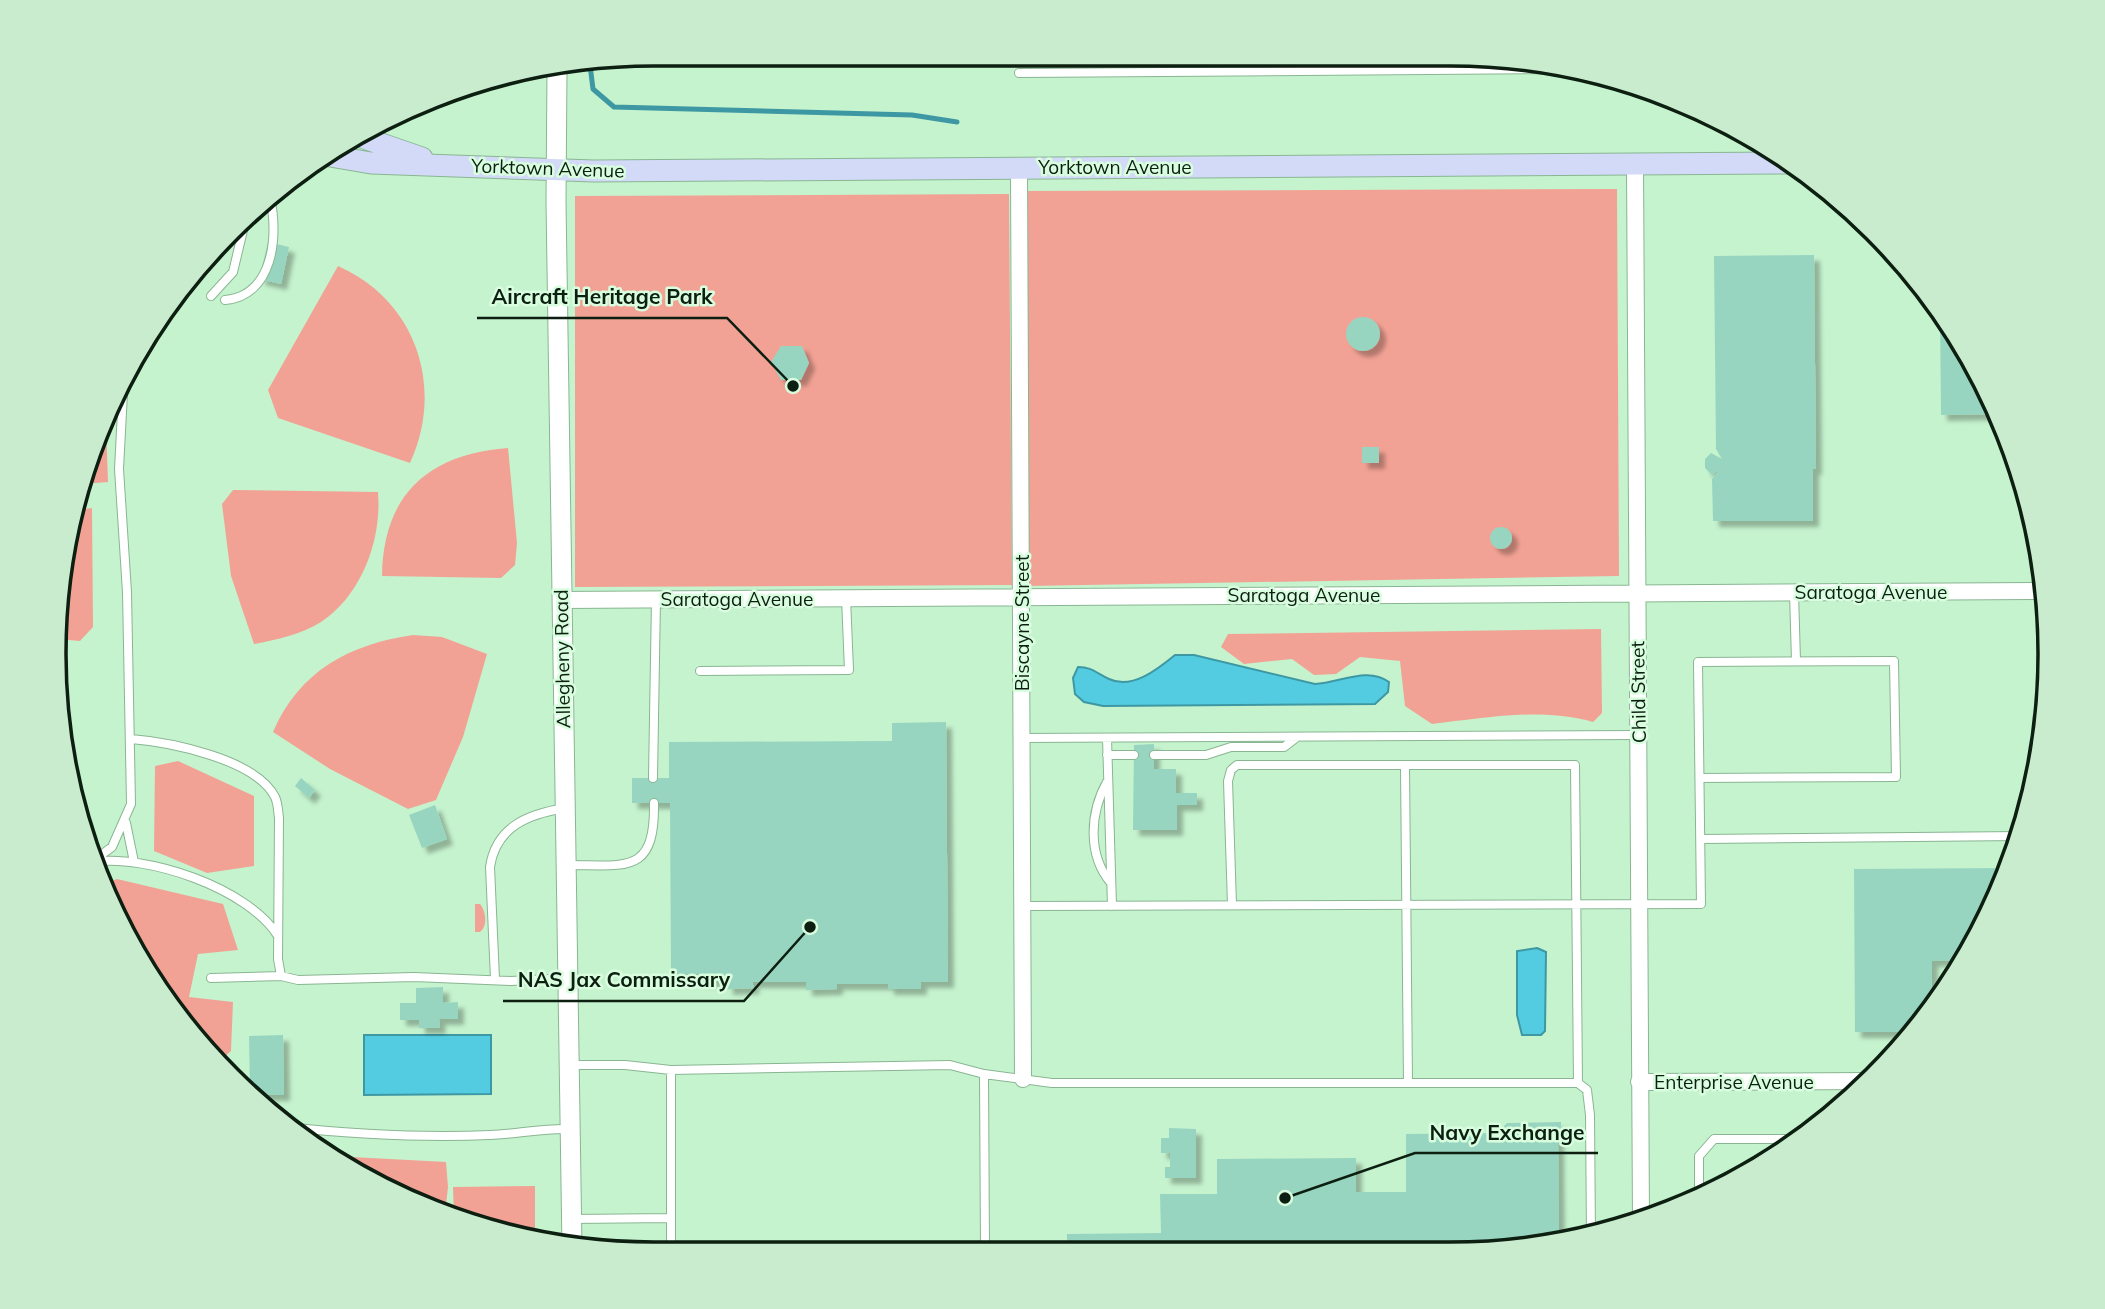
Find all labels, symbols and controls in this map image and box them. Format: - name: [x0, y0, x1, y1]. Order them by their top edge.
- street label: Yorktown Avenue: [470, 153, 625, 183]
- street label: Yorktown Avenue: [1037, 155, 1192, 179]
- callout: Aircraft Heritage Park: [477, 276, 727, 318]
- text: Aircraft Heritage Park: [491, 283, 713, 309]
- street label: Biscayne Street: [1010, 554, 1034, 691]
- street label: Saratoga Avenue: [1795, 580, 1947, 604]
- street label: Saratoga Avenue: [1228, 583, 1380, 607]
- street label: Saratoga Avenue: [661, 587, 813, 611]
- street label: Allegheny Road: [549, 589, 575, 729]
- street label: Child Street: [1625, 640, 1651, 743]
- callout: NAS Jax Commissary: [503, 959, 744, 1001]
- text: NAS Jax Commissary: [518, 966, 731, 992]
- street label: Enterprise Avenue: [1654, 1070, 1814, 1094]
- callout: Navy Exchange: [1415, 1111, 1598, 1153]
- text: Navy Exchange: [1429, 1119, 1585, 1145]

